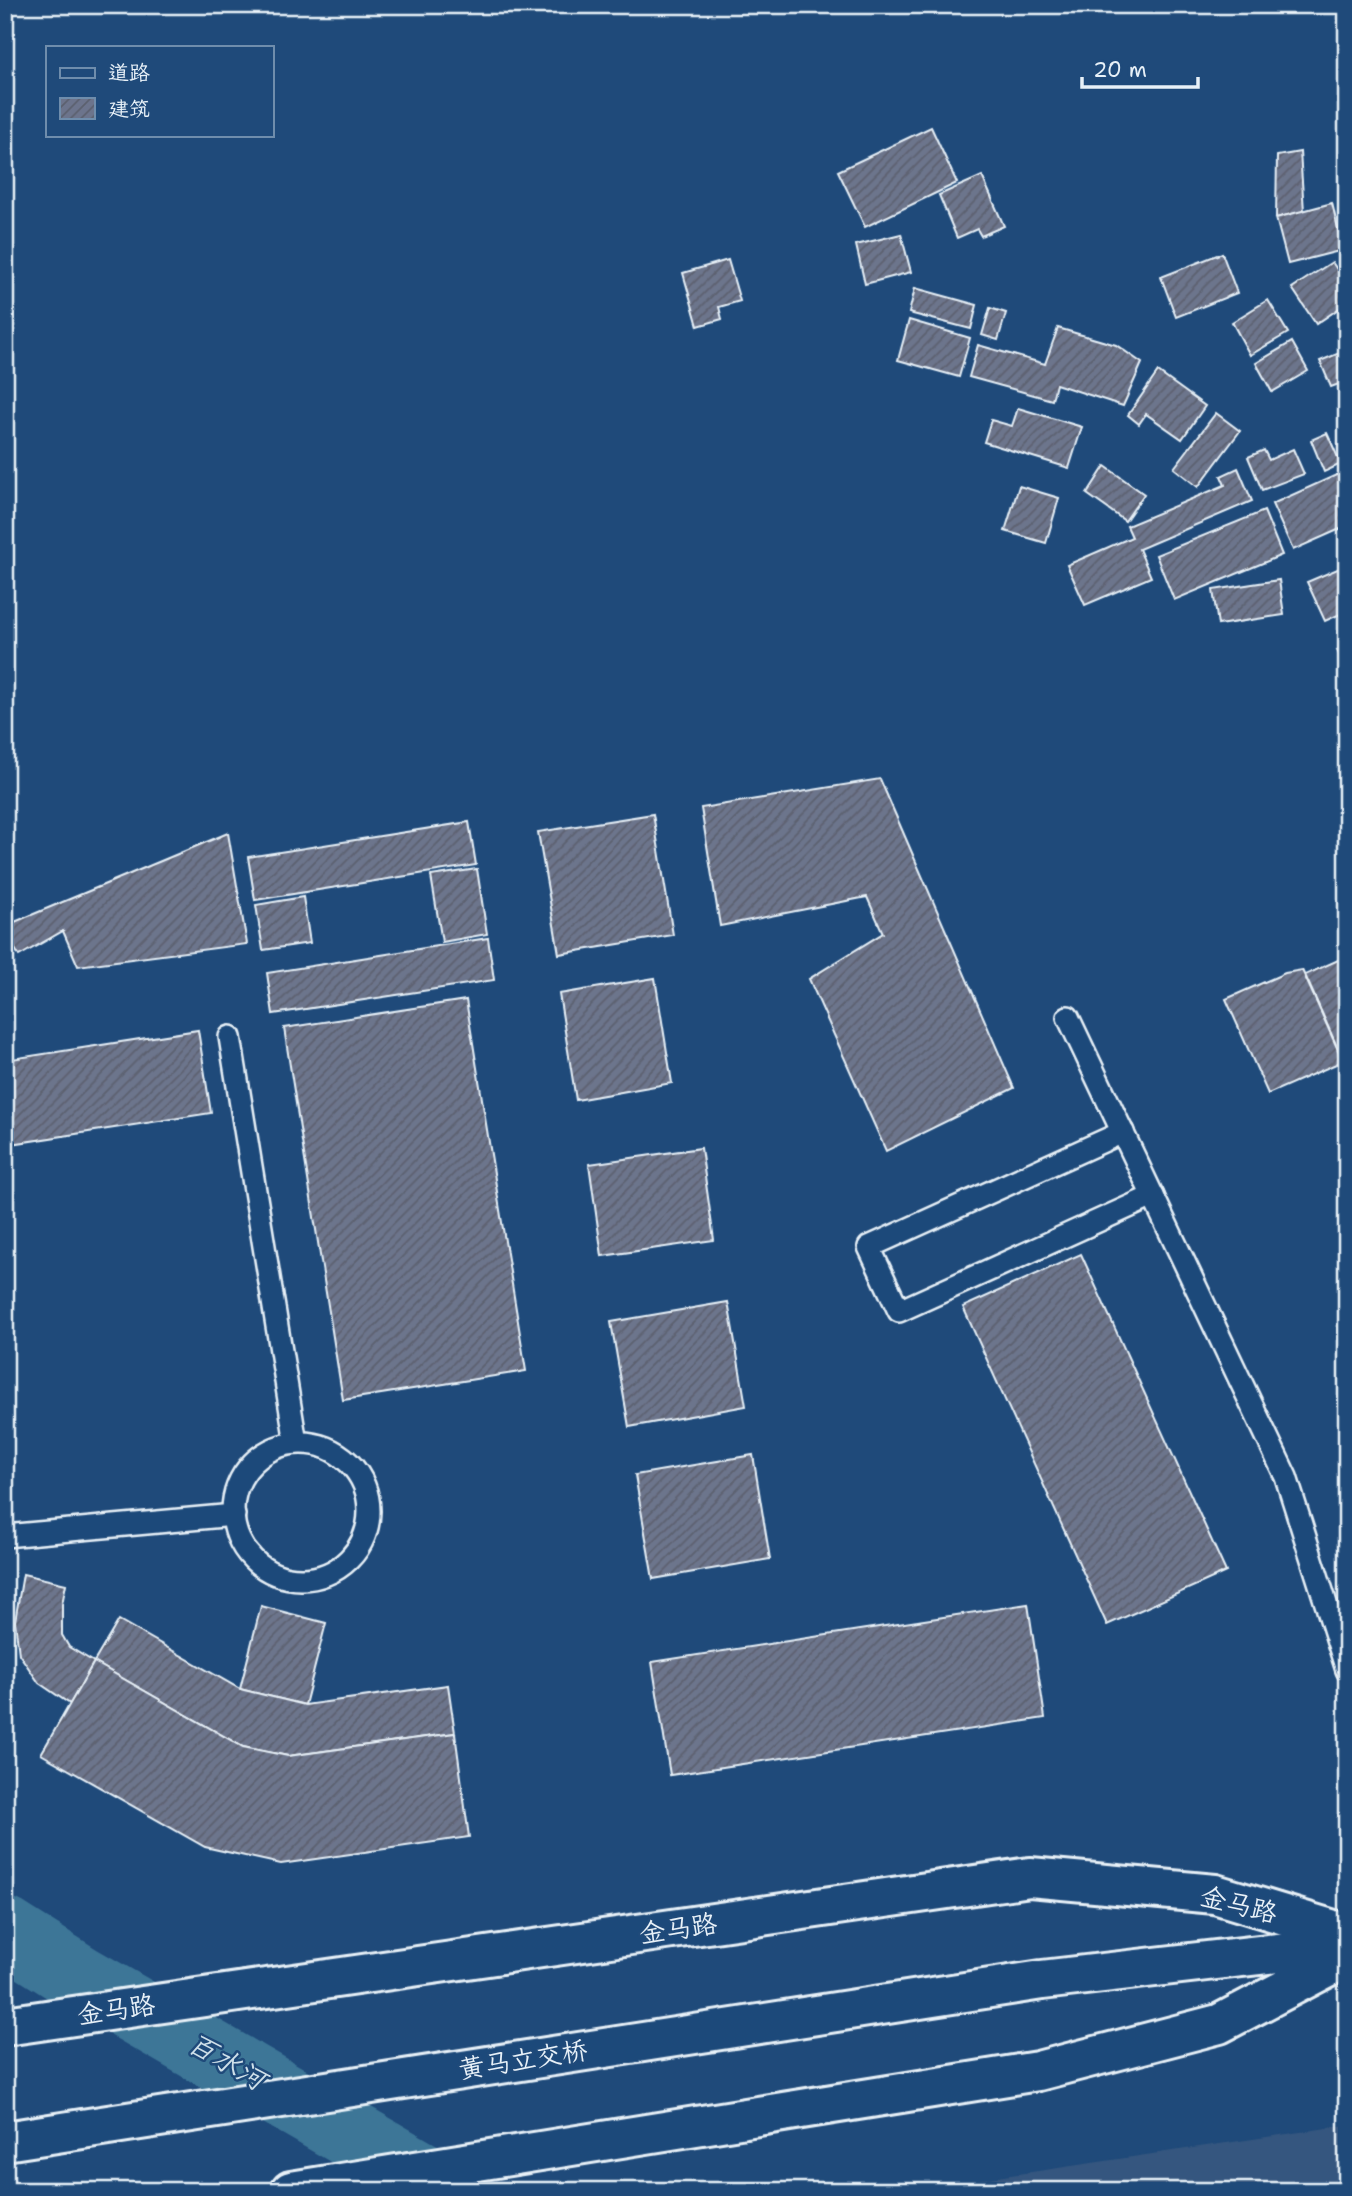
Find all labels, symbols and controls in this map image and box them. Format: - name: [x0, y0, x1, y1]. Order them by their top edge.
- legend: [46, 46, 273, 136]
- scale bar: [1082, 46, 1198, 90]
- text: 20 m: [1093, 56, 1147, 84]
- text: 道路: [108, 59, 150, 87]
- text: 建筑: [108, 95, 150, 123]
- street label: 金马路: [1197, 1878, 1281, 1930]
- street label: 金马路: [637, 1905, 719, 1951]
- street label: 金马路: [75, 1986, 157, 2032]
- water label: 百水河: [181, 2024, 276, 2100]
- street label: 黄马立交桥: [456, 2032, 590, 2086]

